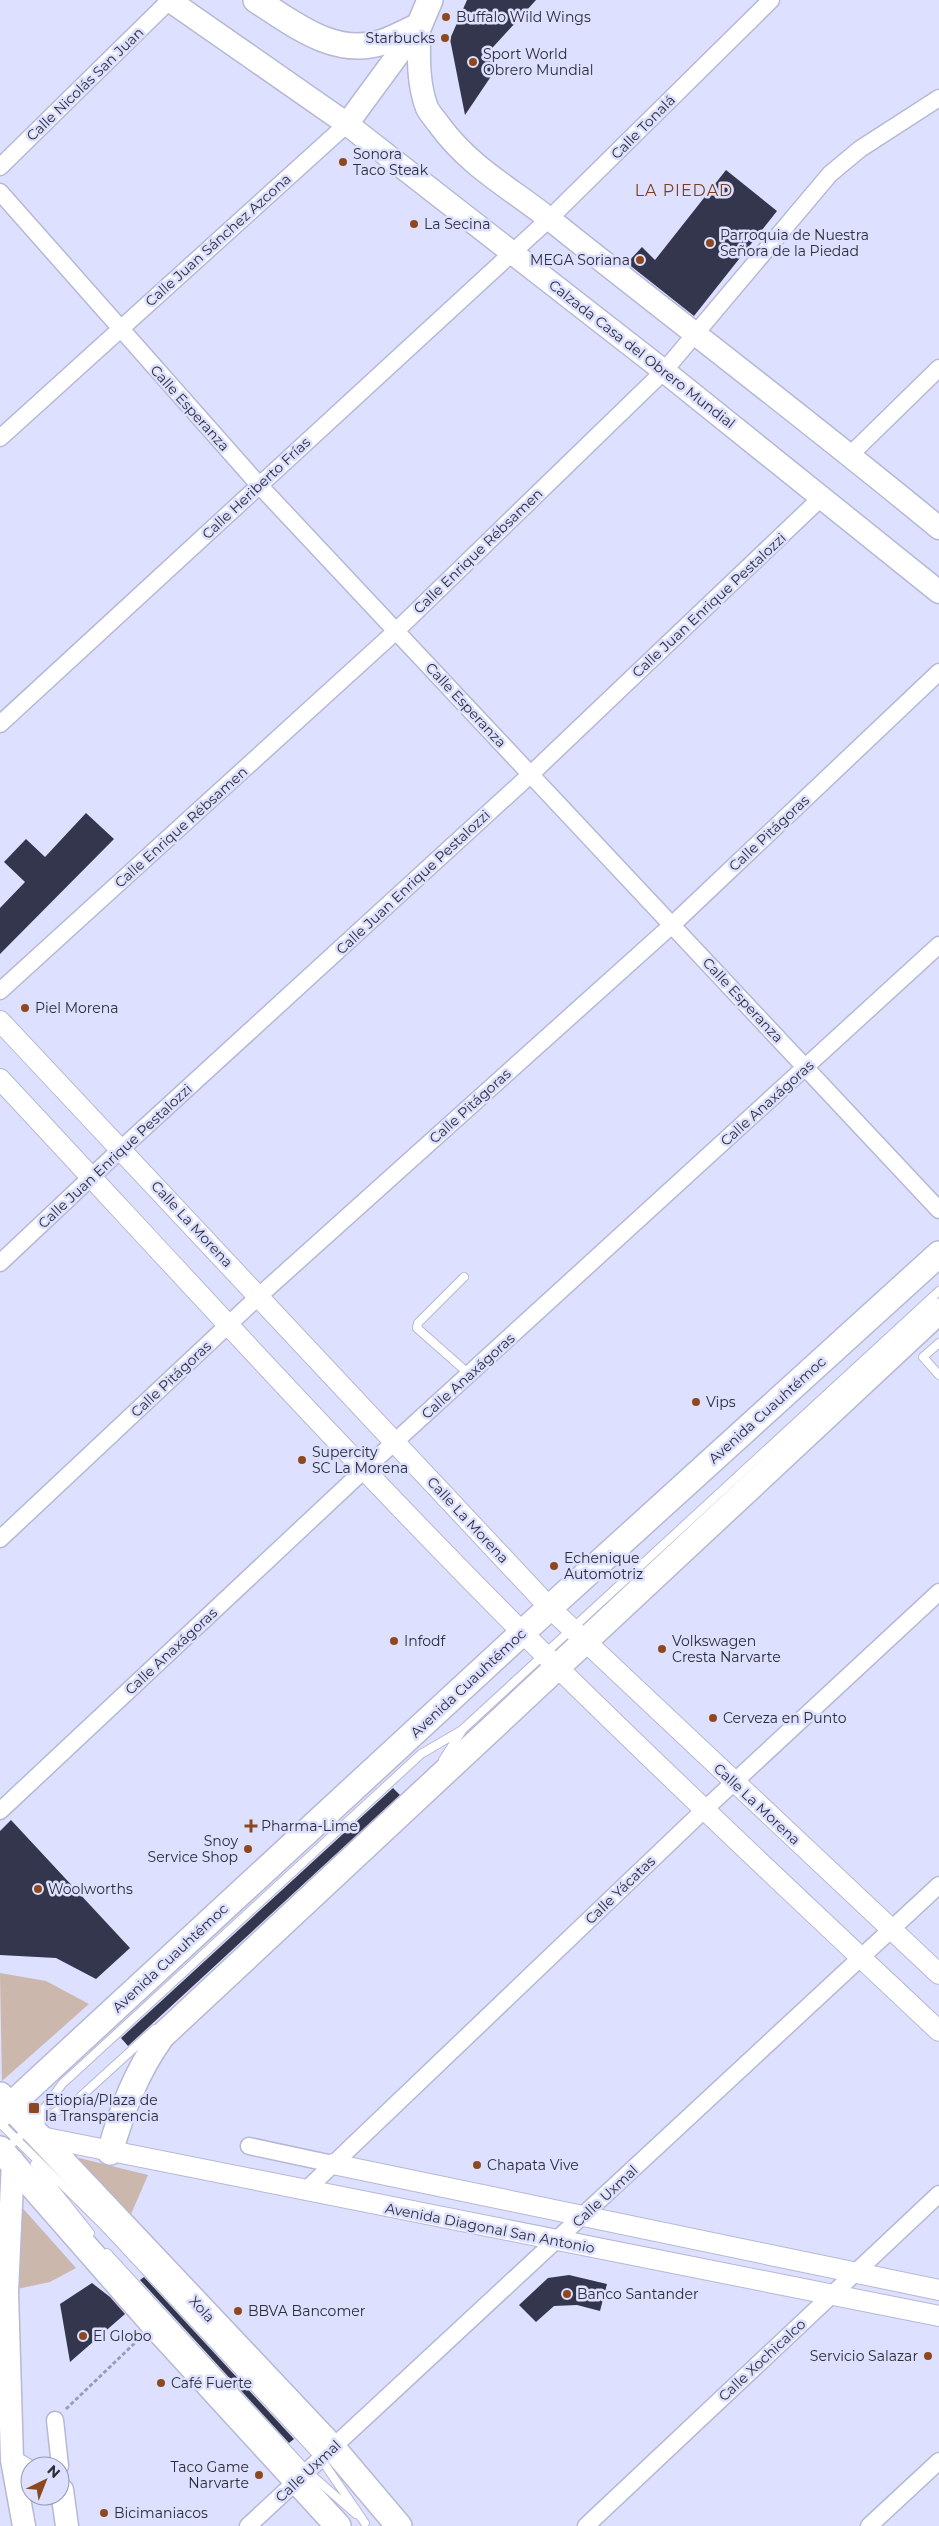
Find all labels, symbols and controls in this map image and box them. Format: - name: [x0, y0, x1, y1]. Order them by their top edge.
- place label: Buffalo Wild Wings: [456, 8, 591, 26]
- marker: Buffalo Wild Wings: [440, 11, 452, 23]
- street label: Calle Nicolás San Juan: [23, 23, 147, 145]
- place label: Starbucks: [366, 29, 435, 47]
- marker: Starbucks: [439, 32, 451, 44]
- place label: Sport World Obrero Mundial: [483, 45, 594, 79]
- marker: Sport World Obrero Mundial: [467, 56, 479, 68]
- street label: Calle Tonalá: [607, 91, 679, 163]
- place label: Sonora Taco Steak: [353, 145, 429, 179]
- marker: Sonora Taco Steak: [337, 156, 349, 168]
- street label: Calle Juan Sánchez Azcona: [142, 170, 294, 310]
- district label: LA PIEDAD: [635, 181, 733, 200]
- place label: La Secina: [424, 215, 491, 233]
- marker: La Secina: [408, 218, 420, 230]
- place label: Parroquia de Nuestra Señora de la Piedad: [720, 226, 869, 260]
- marker: Parroquia de Nuestra Señora de la Piedad: [704, 237, 716, 249]
- place label: MEGA Soriana: [530, 251, 630, 269]
- marker: MEGA Soriana: [634, 254, 646, 266]
- street label: Calzada Casa del Obrero Mundial: [545, 276, 739, 432]
- street label: Calle Esperanza: [147, 361, 233, 455]
- street label: Calle Heriberto Frías: [198, 433, 314, 543]
- street label: Calle Enrique Rébsamen: [410, 485, 546, 617]
- street label: Calle Juan Enrique Pestalozzi: [628, 529, 790, 681]
- street label: Calle Esperanza: [422, 659, 510, 751]
- street label: Calle Enrique Rébsamen: [111, 762, 251, 892]
- street label: Calle Pitágoras: [725, 791, 813, 875]
- street label: Calle Juan Enrique Pestalozzi: [332, 806, 494, 958]
- street label: Calle Esperanza: [699, 954, 787, 1046]
- place label: Piel Morena: [35, 999, 118, 1017]
- marker: Piel Morena: [19, 1002, 31, 1014]
- street label: Calle Anaxágoras: [717, 1056, 818, 1150]
- street label: Calle Pitágoras: [425, 1065, 515, 1147]
- street label: Calle Juan Enrique Pestalozzi: [34, 1080, 196, 1232]
- street label: Calle La Morena: [147, 1177, 237, 1271]
- street label: Calle Anaxágoras: [418, 1329, 519, 1423]
- street label: Calle Pitágoras: [127, 1337, 215, 1421]
- street label: Avenida Cuauhtémoc: [705, 1352, 829, 1467]
- place label: Vips: [706, 1393, 736, 1411]
- marker: Vips: [690, 1396, 702, 1408]
- place label: Supercity SC La Morena: [312, 1443, 408, 1477]
- marker: Supercity SC La Morena: [296, 1454, 308, 1466]
- street label: Calle La Morena: [423, 1473, 513, 1567]
- place label: Echenique Automotriz: [564, 1549, 643, 1583]
- marker: Echenique Automotriz: [548, 1560, 560, 1572]
- street label: Calle Anaxágoras: [121, 1604, 221, 1698]
- street label: Avenida Cuauhtémoc: [406, 1625, 530, 1741]
- place label: Infodf: [404, 1632, 447, 1650]
- place label: Volkswagen Cresta Narvarte: [672, 1632, 781, 1666]
- marker: Infodf: [388, 1635, 400, 1647]
- marker: Volkswagen Cresta Narvarte: [656, 1643, 668, 1655]
- place label: Cerveza en Punto: [723, 1709, 847, 1727]
- marker: Cerveza en Punto: [707, 1712, 719, 1724]
- street label: Calle La Morena: [710, 1759, 804, 1849]
- place label: Pharma-Lime: [261, 1817, 358, 1835]
- marker: Pharma-Lime: [245, 1820, 257, 1832]
- place label: Snoy Service Shop: [148, 1832, 238, 1866]
- marker: Snoy Service Shop: [242, 1843, 254, 1855]
- street label: Calle Yácatas: [581, 1852, 659, 1928]
- place label: Woolworths: [48, 1880, 133, 1898]
- marker: Woolworths: [32, 1883, 44, 1895]
- street label: Avenida Cuauhtémoc: [108, 1900, 232, 2016]
- place label: Etiopía/Plaza de la Transparencia: [45, 2091, 159, 2125]
- marker: Etiopía/Plaza de la Transparencia: [27, 2101, 41, 2115]
- place label: Chapata Vive: [487, 2156, 579, 2174]
- marker: Chapata Vive: [471, 2159, 483, 2171]
- street label: Calle Uxmal: [568, 2161, 642, 2231]
- street label: Avenida Diagonal San Antonio: [384, 2199, 596, 2257]
- place label: Banco Santander: [577, 2285, 699, 2303]
- marker: Banco Santander: [561, 2288, 573, 2300]
- street label: Xola: [185, 2292, 219, 2326]
- place label: BBVA Bancomer: [248, 2302, 366, 2320]
- marker: BBVA Bancomer: [232, 2305, 244, 2317]
- street label: Calle Xochicalco: [715, 2315, 810, 2405]
- place label: El Globo: [93, 2327, 152, 2345]
- marker: El Globo: [77, 2330, 89, 2342]
- place label: Servicio Salazar: [810, 2347, 918, 2365]
- marker: Servicio Salazar: [922, 2350, 934, 2362]
- place label: Café Fuerte: [171, 2374, 252, 2392]
- marker: Café Fuerte: [155, 2377, 167, 2389]
- street label: Calle Uxmal: [271, 2436, 345, 2506]
- north arrow: [20, 2456, 70, 2506]
- place label: Taco Game Narvarte: [171, 2458, 249, 2492]
- text: N: [44, 2461, 64, 2482]
- marker: Taco Game Narvarte: [253, 2469, 265, 2481]
- place label: Bicimaniacos: [114, 2504, 208, 2522]
- marker: Bicimaniacos: [98, 2507, 110, 2519]

